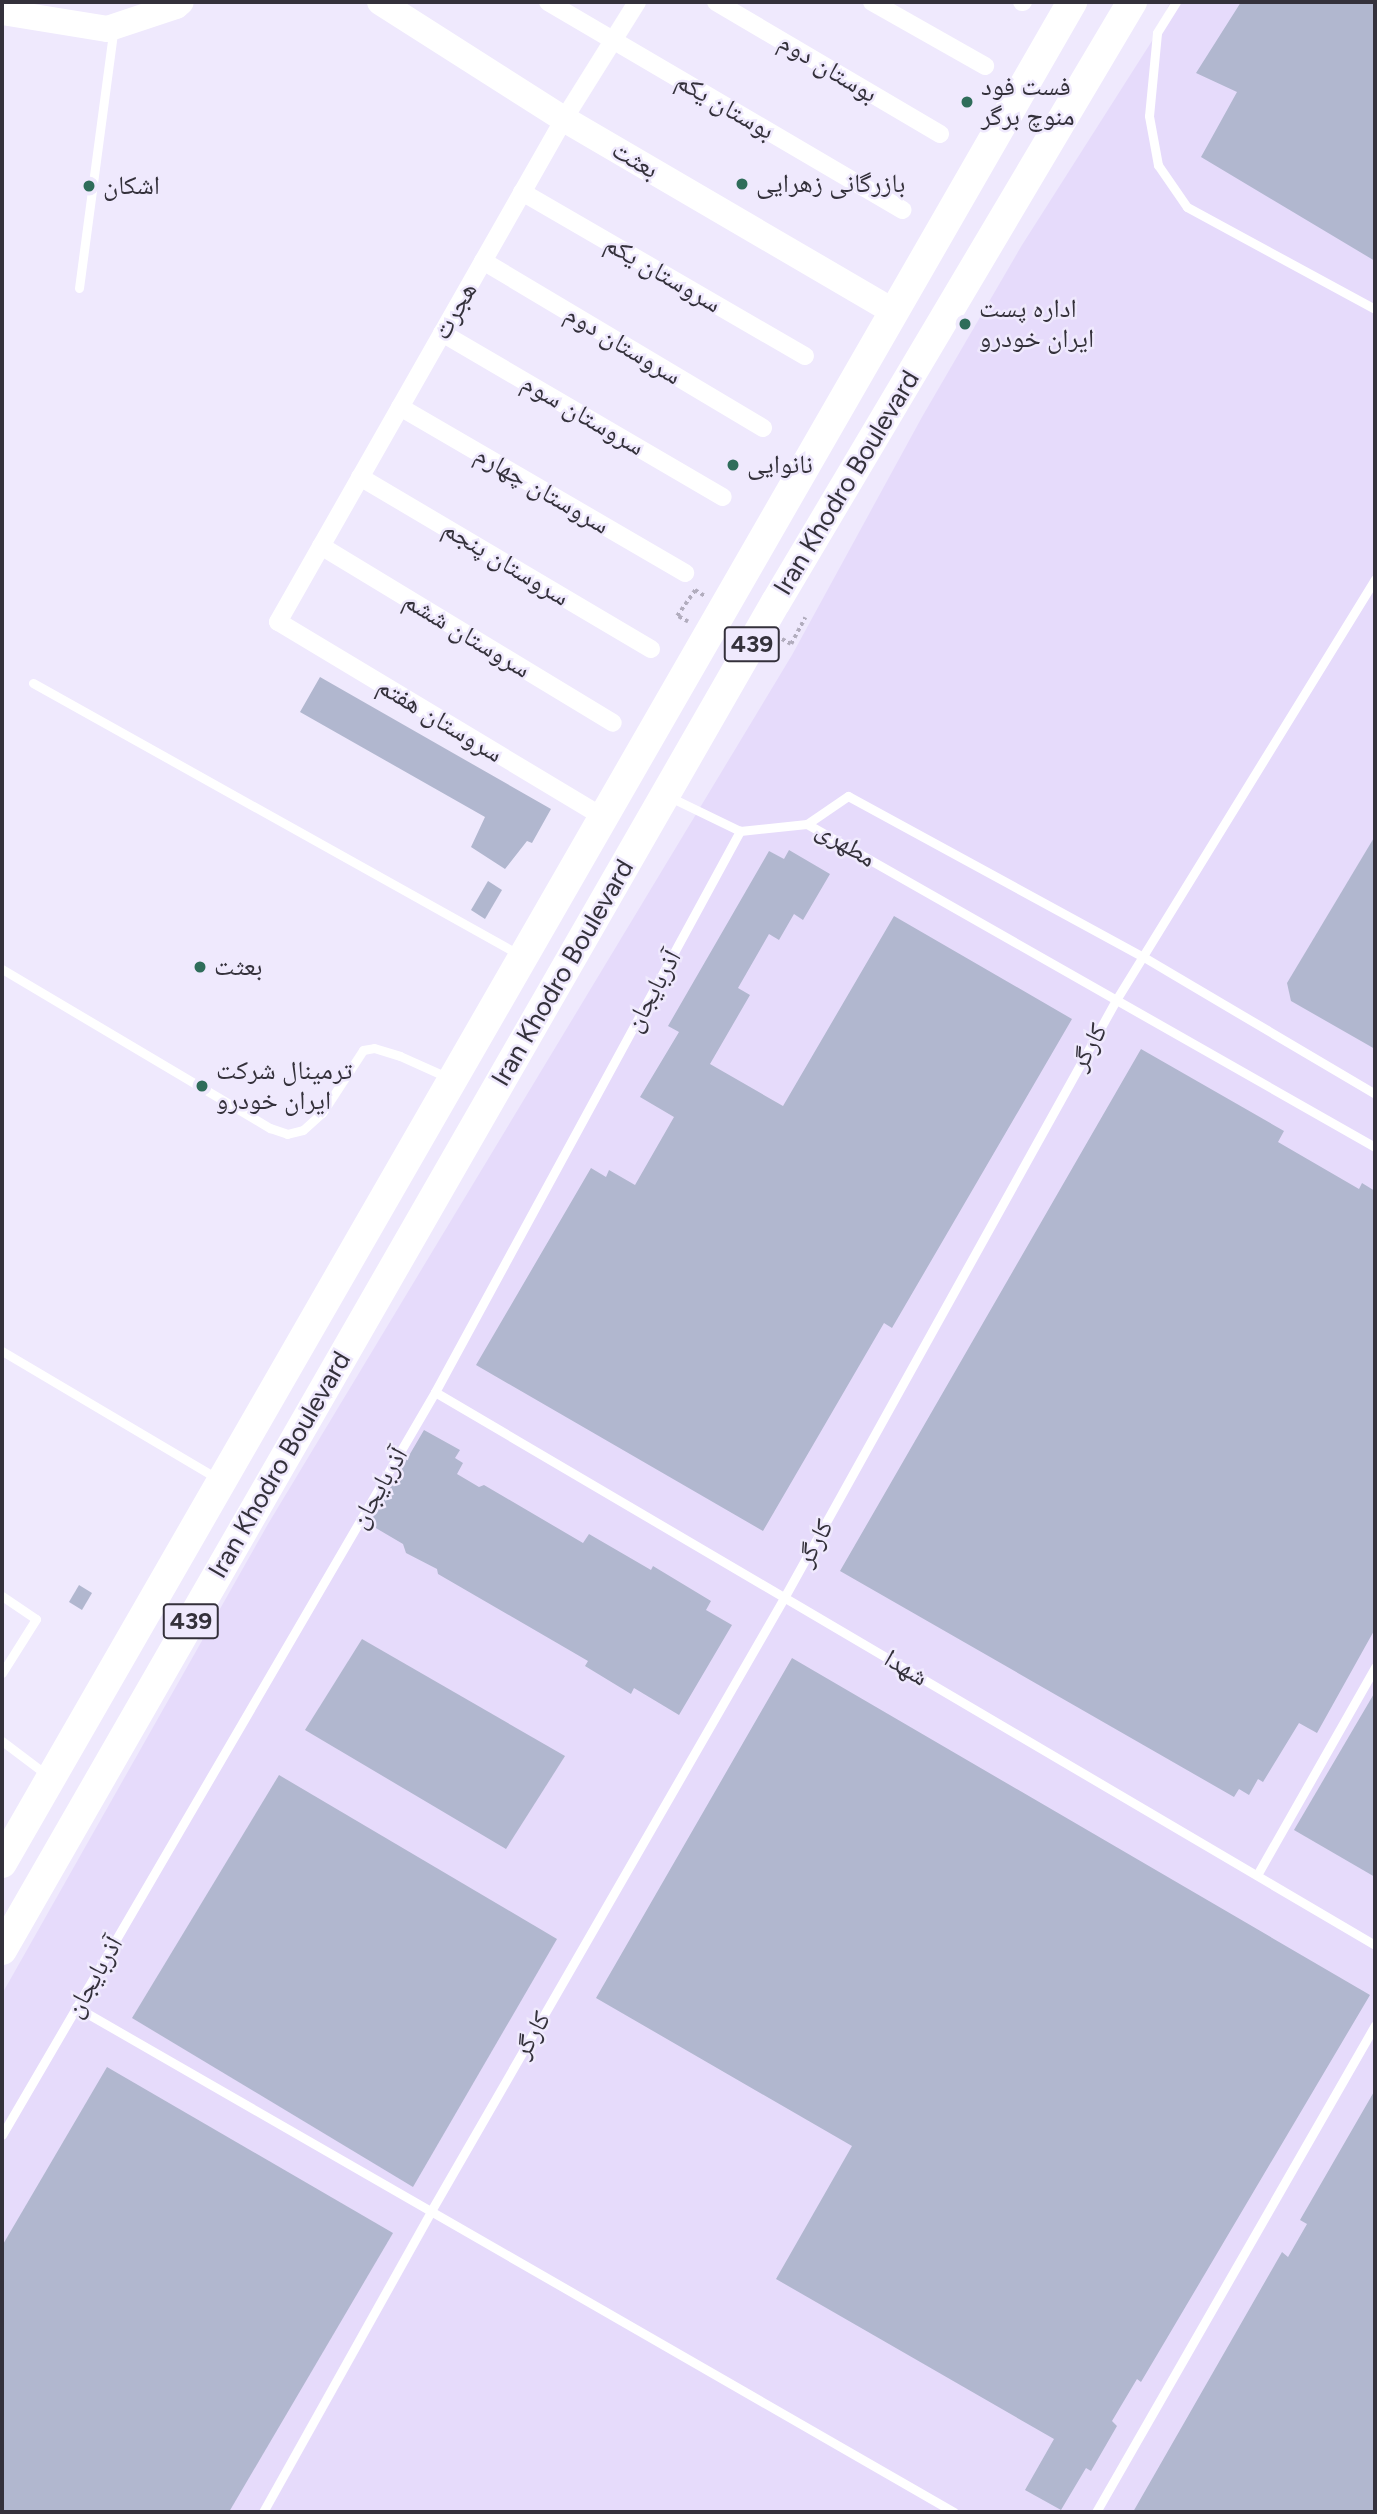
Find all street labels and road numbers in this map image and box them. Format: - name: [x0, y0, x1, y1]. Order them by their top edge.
- street label: بوستان دوم: [773, 26, 883, 110]
- street label: بوستان یکم: [670, 65, 780, 147]
- street label: بعثت: [606, 134, 664, 186]
- street label: سروستان یکم: [599, 228, 727, 320]
- street label: هجرت: [426, 277, 484, 345]
- street label: سروستان دوم: [559, 298, 687, 392]
- street label: Iran Khodro Boulevard: [768, 365, 926, 601]
- street label: سروستان سوم: [516, 367, 650, 463]
- street label: سروستان چهارم: [469, 439, 615, 541]
- street label: سروستان پنجم: [437, 513, 575, 613]
- street label: سروستان ششم: [398, 585, 536, 685]
- road number: 439: [722, 624, 782, 664]
- street label: سروستان هفتم: [372, 670, 508, 770]
- street label: مطهری: [810, 814, 882, 874]
- street label: Iran Khodro Boulevard: [485, 854, 641, 1092]
- street label: آذربایجان: [618, 945, 688, 1037]
- street label: کارگر: [1064, 1018, 1114, 1076]
- street label: Iran Khodro Boulevard: [202, 1346, 358, 1584]
- street label: آذربایجان: [343, 1442, 415, 1534]
- street label: کارگر: [790, 1514, 840, 1572]
- road number: 439: [161, 1601, 221, 1642]
- street label: شهدا: [878, 1643, 934, 1693]
- street label: آذربایجان: [58, 1931, 130, 2023]
- street label: کارگر: [506, 2006, 558, 2064]

